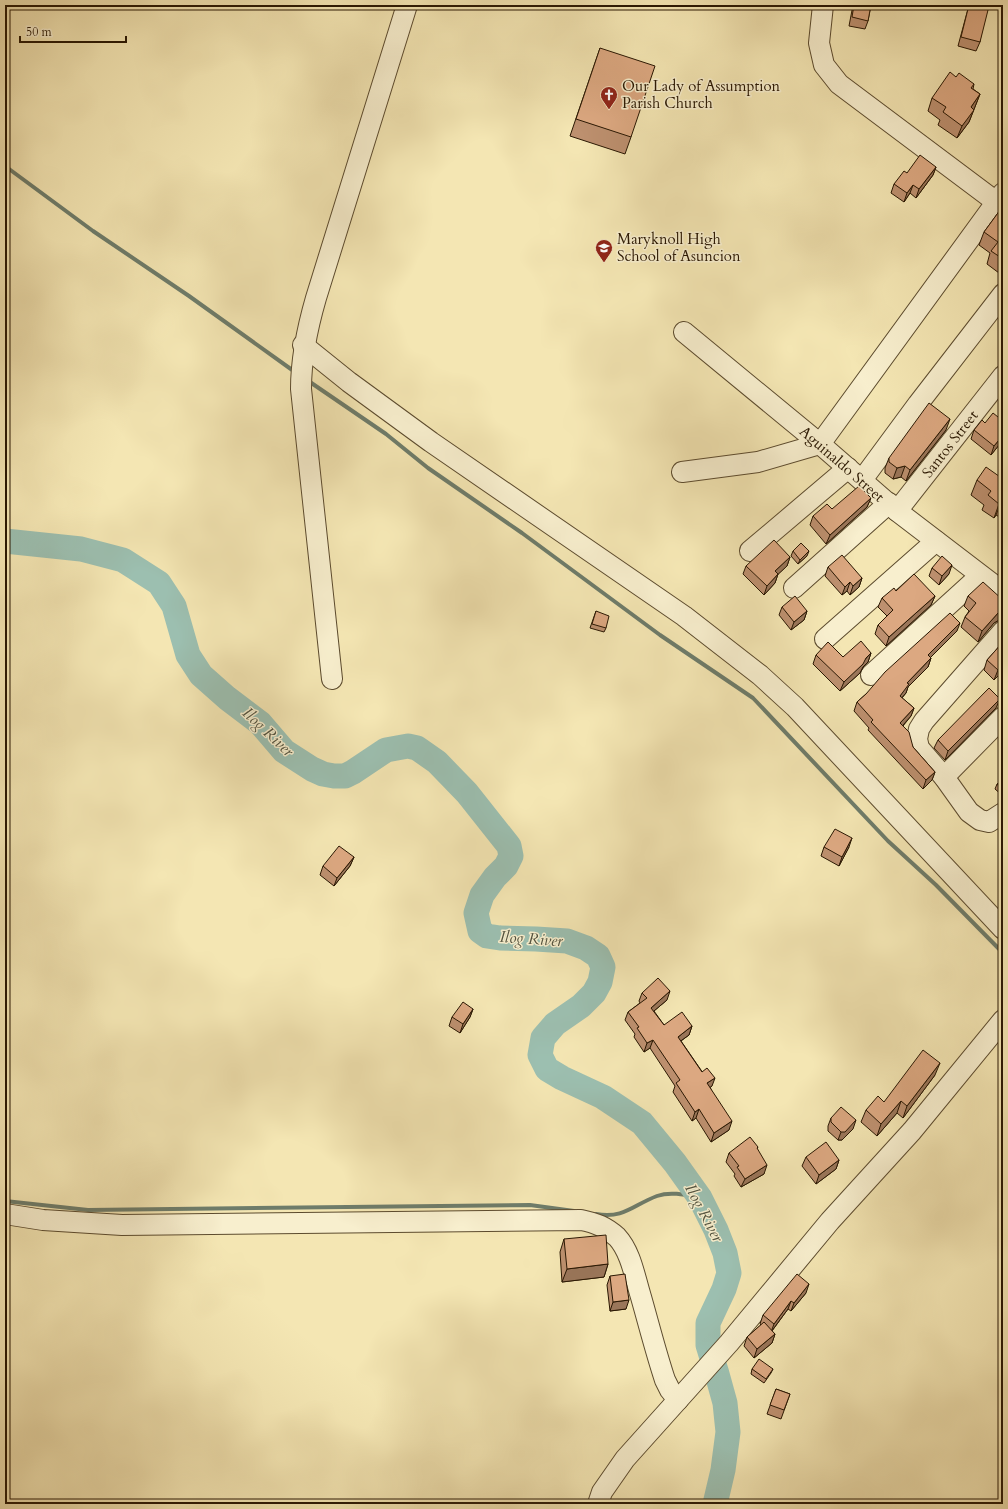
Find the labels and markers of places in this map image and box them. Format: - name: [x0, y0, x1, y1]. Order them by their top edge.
- place label: Our Lady of Assumption Parish Church: [622, 76, 781, 113]
- church icon: Our Lady of Assumption Parish Church: [599, 85, 619, 110]
- place label: Maryknoll High School of Asuncion: [617, 229, 741, 266]
- school or university icon: Maryknoll High School of Asuncion: [594, 238, 614, 263]

